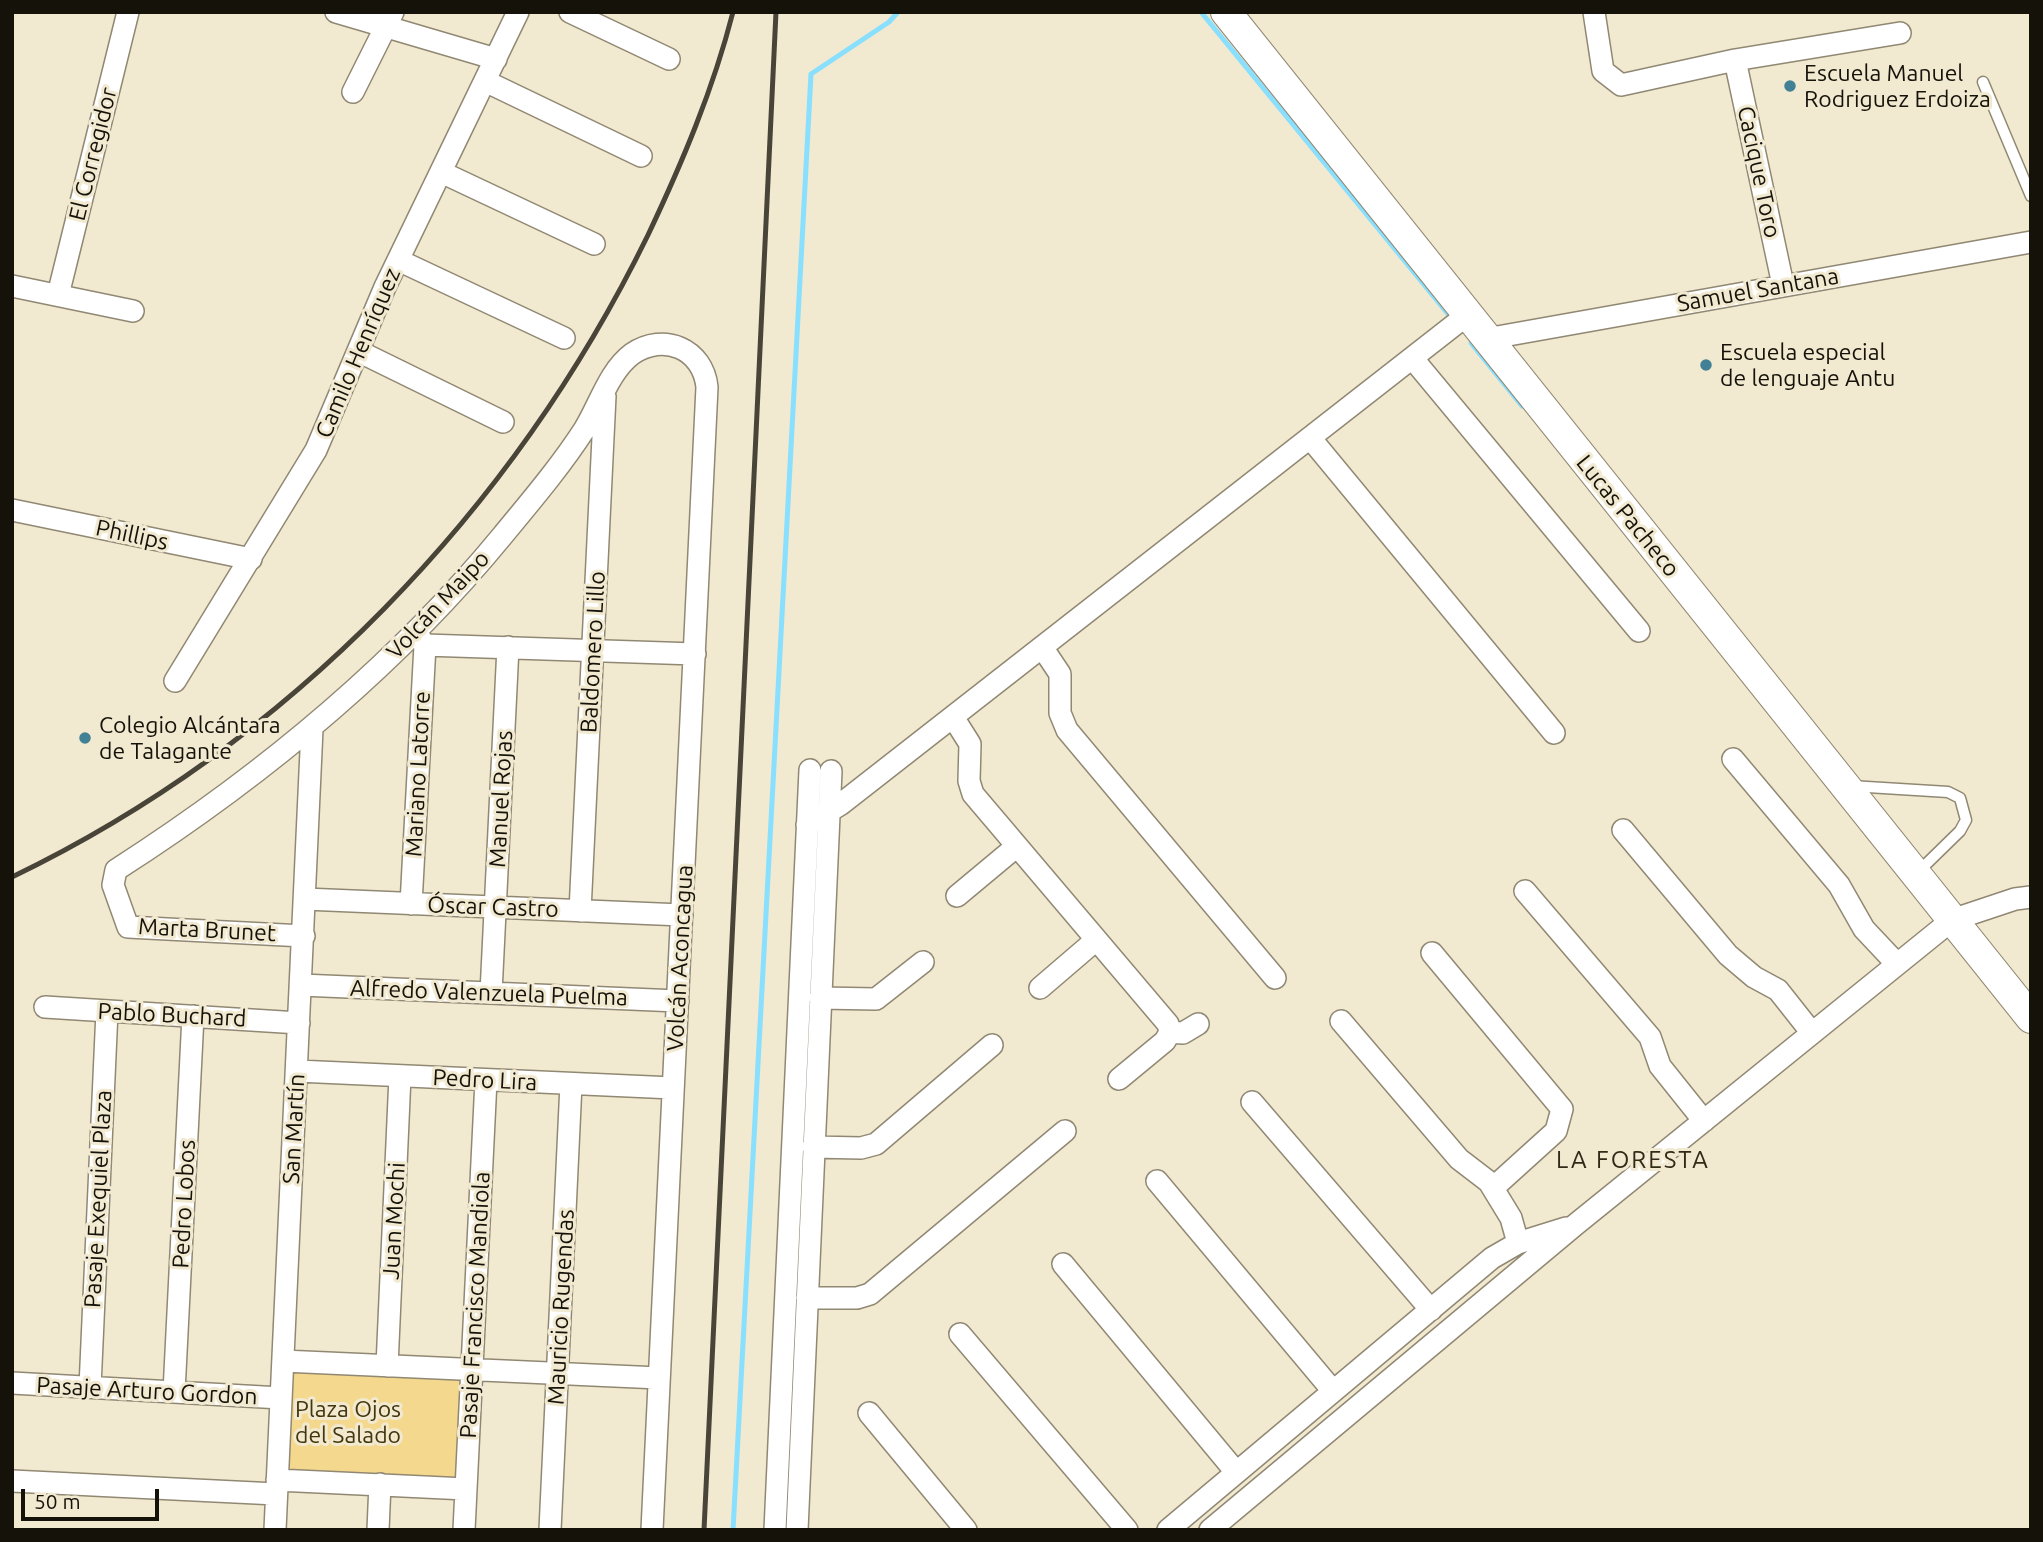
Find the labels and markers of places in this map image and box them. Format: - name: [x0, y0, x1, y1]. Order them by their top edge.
- place label: Escuela Manuel Rodriguez Erdoiza: [1804, 59, 1991, 113]
- marker: Escuela Manuel Rodriguez Erdoiza: [1782, 78, 1798, 94]
- place label: Escuela especial de lenguaje Antu: [1720, 338, 1895, 392]
- marker: Escuela especial de lenguaje Antu: [1698, 357, 1714, 373]
- place label: Colegio Alcántara de Talagante: [99, 711, 281, 765]
- marker: Colegio Alcántara de Talagante: [77, 730, 93, 746]

